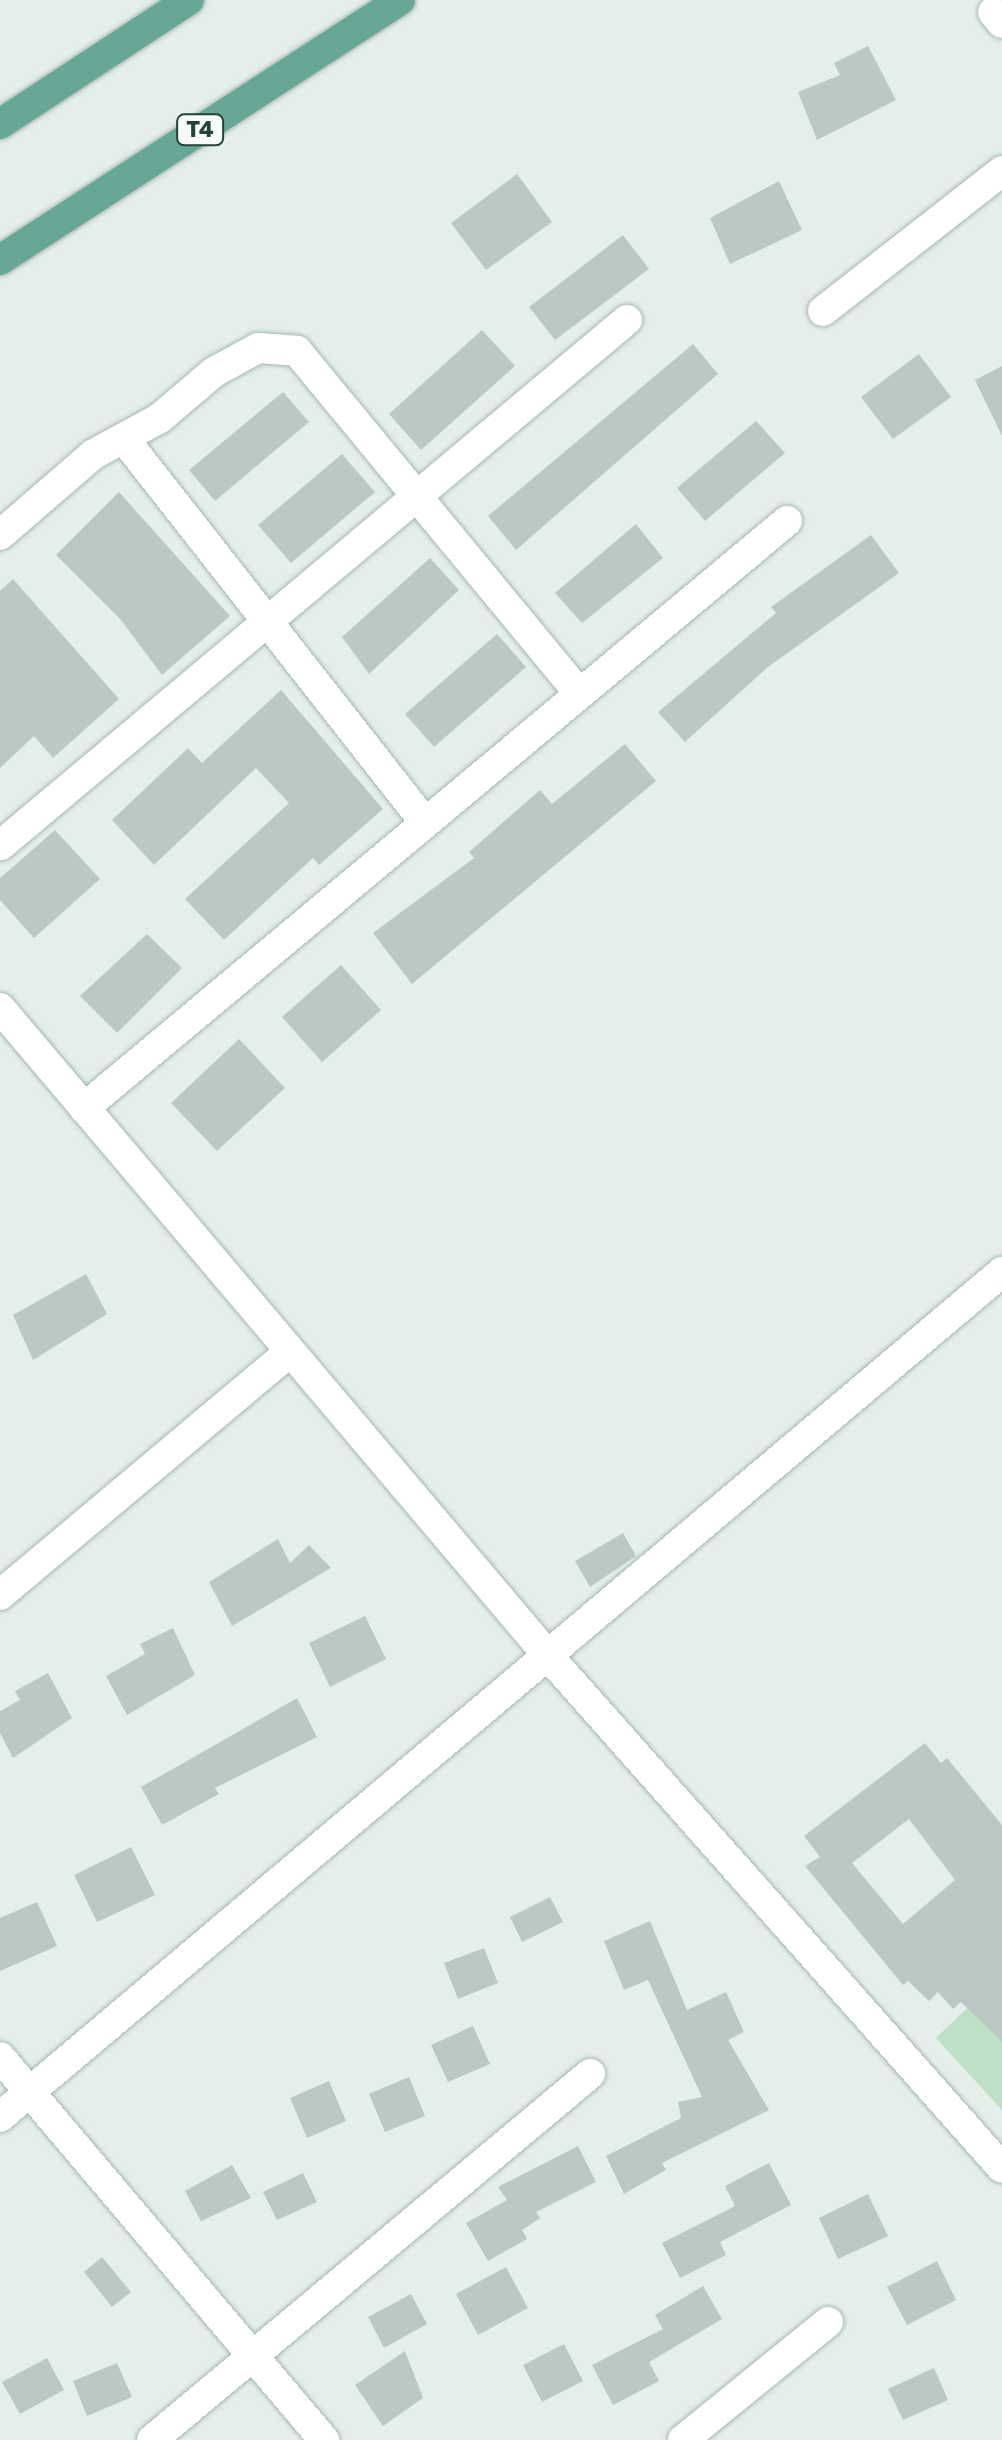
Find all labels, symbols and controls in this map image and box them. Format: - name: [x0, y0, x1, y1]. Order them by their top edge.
- road number: T4: [175, 113, 225, 147]

